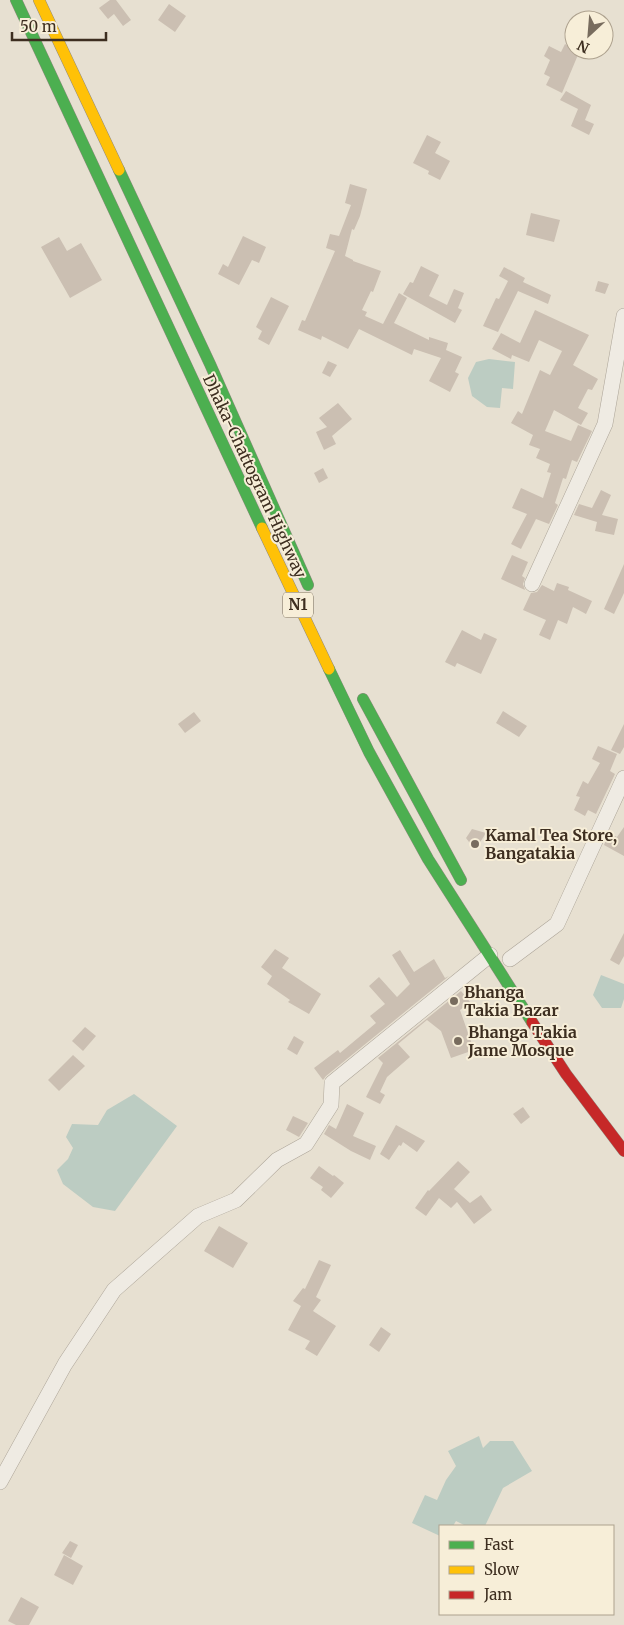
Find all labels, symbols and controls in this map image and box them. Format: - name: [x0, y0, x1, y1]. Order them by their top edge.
- scale bar: [12, 10, 106, 42]
- north arrow: [564, 10, 614, 60]
- text: 50 m: [20, 17, 57, 36]
- text: N: [574, 36, 592, 57]
- street label: Dhaka-Chattogram Highway: [199, 371, 311, 582]
- road number: N1: [283, 592, 313, 618]
- place label: Kamal Tea Store, Bangatakia: [485, 825, 617, 863]
- marker: Kamal Tea Store, Bangatakia: [469, 838, 481, 850]
- place label: Bhanga Takia Bazar: [464, 982, 559, 1020]
- marker: Bhanga Takia Bazar: [448, 995, 460, 1007]
- place label: Bhanga Takia Jame Mosque: [467, 1022, 577, 1060]
- marker: Bhanga Takia Jame Mosque: [452, 1035, 464, 1047]
- legend: [439, 1525, 614, 1615]
- text: Fast: [484, 1535, 514, 1554]
- text: Slow: [484, 1560, 519, 1579]
- text: Jam: [483, 1585, 512, 1604]

